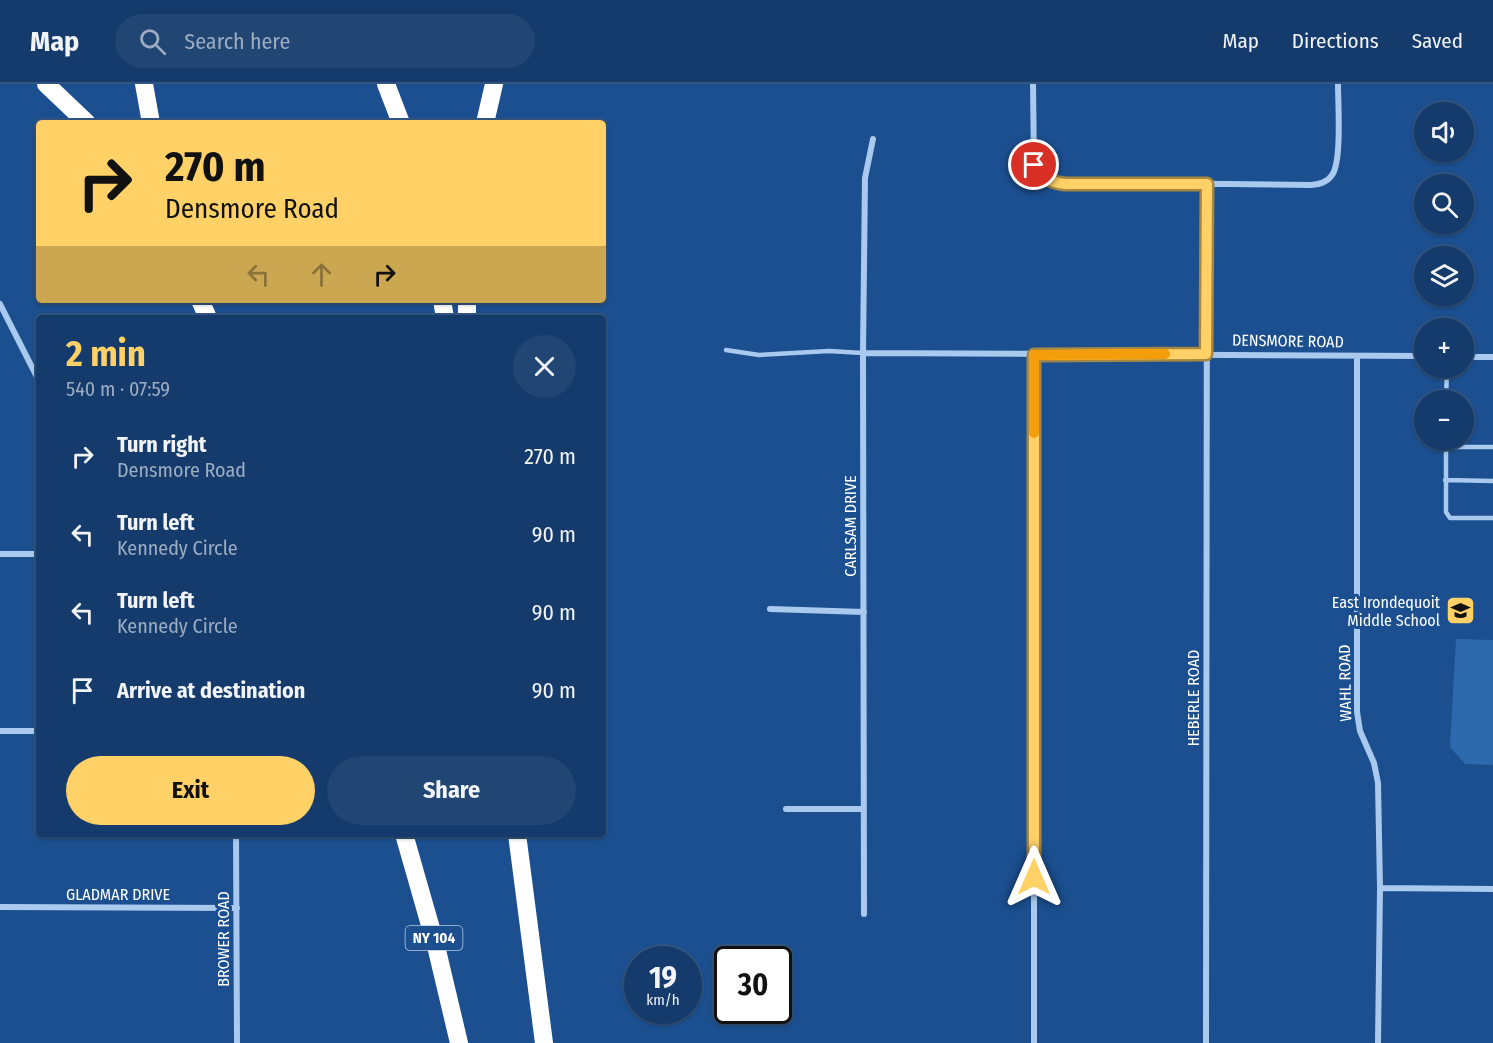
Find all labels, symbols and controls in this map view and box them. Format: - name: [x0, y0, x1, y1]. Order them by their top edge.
- search box: [115, 14, 535, 68]
- text: Map: [30, 25, 79, 58]
- icon: search: [136, 25, 169, 58]
- text: Search here: [184, 28, 290, 55]
- text: Map: [1222, 28, 1259, 54]
- text: Directions: [1292, 28, 1379, 54]
- text: Saved: [1412, 28, 1463, 54]
- map controls: [1414, 102, 1474, 450]
- button: sound: [1414, 102, 1474, 162]
- pin: [1008, 139, 1059, 190]
- text: 270 m: [165, 142, 265, 192]
- icon: right: [66, 144, 144, 222]
- icon: arrive: [1017, 148, 1050, 181]
- button: search: [1414, 174, 1474, 234]
- text: Densmore Road: [165, 193, 339, 225]
- button: layers: [1414, 246, 1474, 306]
- icon: left: [242, 258, 275, 291]
- icon: ahead: [305, 258, 338, 291]
- icon: right: [368, 258, 401, 291]
- button: +: [1414, 318, 1474, 378]
- street label: DENSMORE ROAD: [1232, 331, 1344, 351]
- text: 2 min: [66, 332, 146, 376]
- button: close: [513, 335, 576, 398]
- text: 540 m · 07:59: [66, 377, 170, 401]
- button: −: [1414, 390, 1474, 450]
- text: Turn right: [117, 431, 206, 458]
- icon: right: [66, 440, 99, 473]
- text: 270 m: [524, 443, 576, 470]
- text: Densmore Road: [117, 458, 246, 482]
- street label: CARLSAM DRIVE: [841, 475, 860, 577]
- text: Turn left: [117, 509, 195, 536]
- icon: left: [66, 518, 99, 551]
- text: 90 m: [532, 521, 576, 548]
- text: Kennedy Circle: [117, 536, 238, 560]
- text: Turn left: [117, 587, 195, 614]
- place label: East Irondequoit Middle School: [1332, 593, 1441, 630]
- school or university icon: East Irondequoit Middle School: [1445, 595, 1477, 627]
- icon: left: [66, 596, 99, 629]
- text: 90 m: [532, 599, 576, 626]
- text: Kennedy Circle: [117, 614, 238, 638]
- street label: WAHL ROAD: [1335, 644, 1355, 722]
- street label: HEBERLE ROAD: [1184, 650, 1203, 746]
- icon: arrive: [66, 674, 99, 707]
- text: Arrive at destination: [117, 677, 305, 704]
- text: 90 m: [532, 677, 576, 704]
- button: Exit: [66, 756, 315, 825]
- button: Share: [327, 756, 576, 825]
- position arrow: [1002, 845, 1066, 909]
- street label: GLADMAR DRIVE: [66, 885, 170, 904]
- street label: BROWER ROAD: [214, 891, 233, 987]
- road number: NY 104: [406, 926, 462, 950]
- speed limit sign: 30: [714, 946, 792, 1024]
- text: 19: [649, 960, 677, 996]
- text: km/h: [646, 991, 680, 1009]

